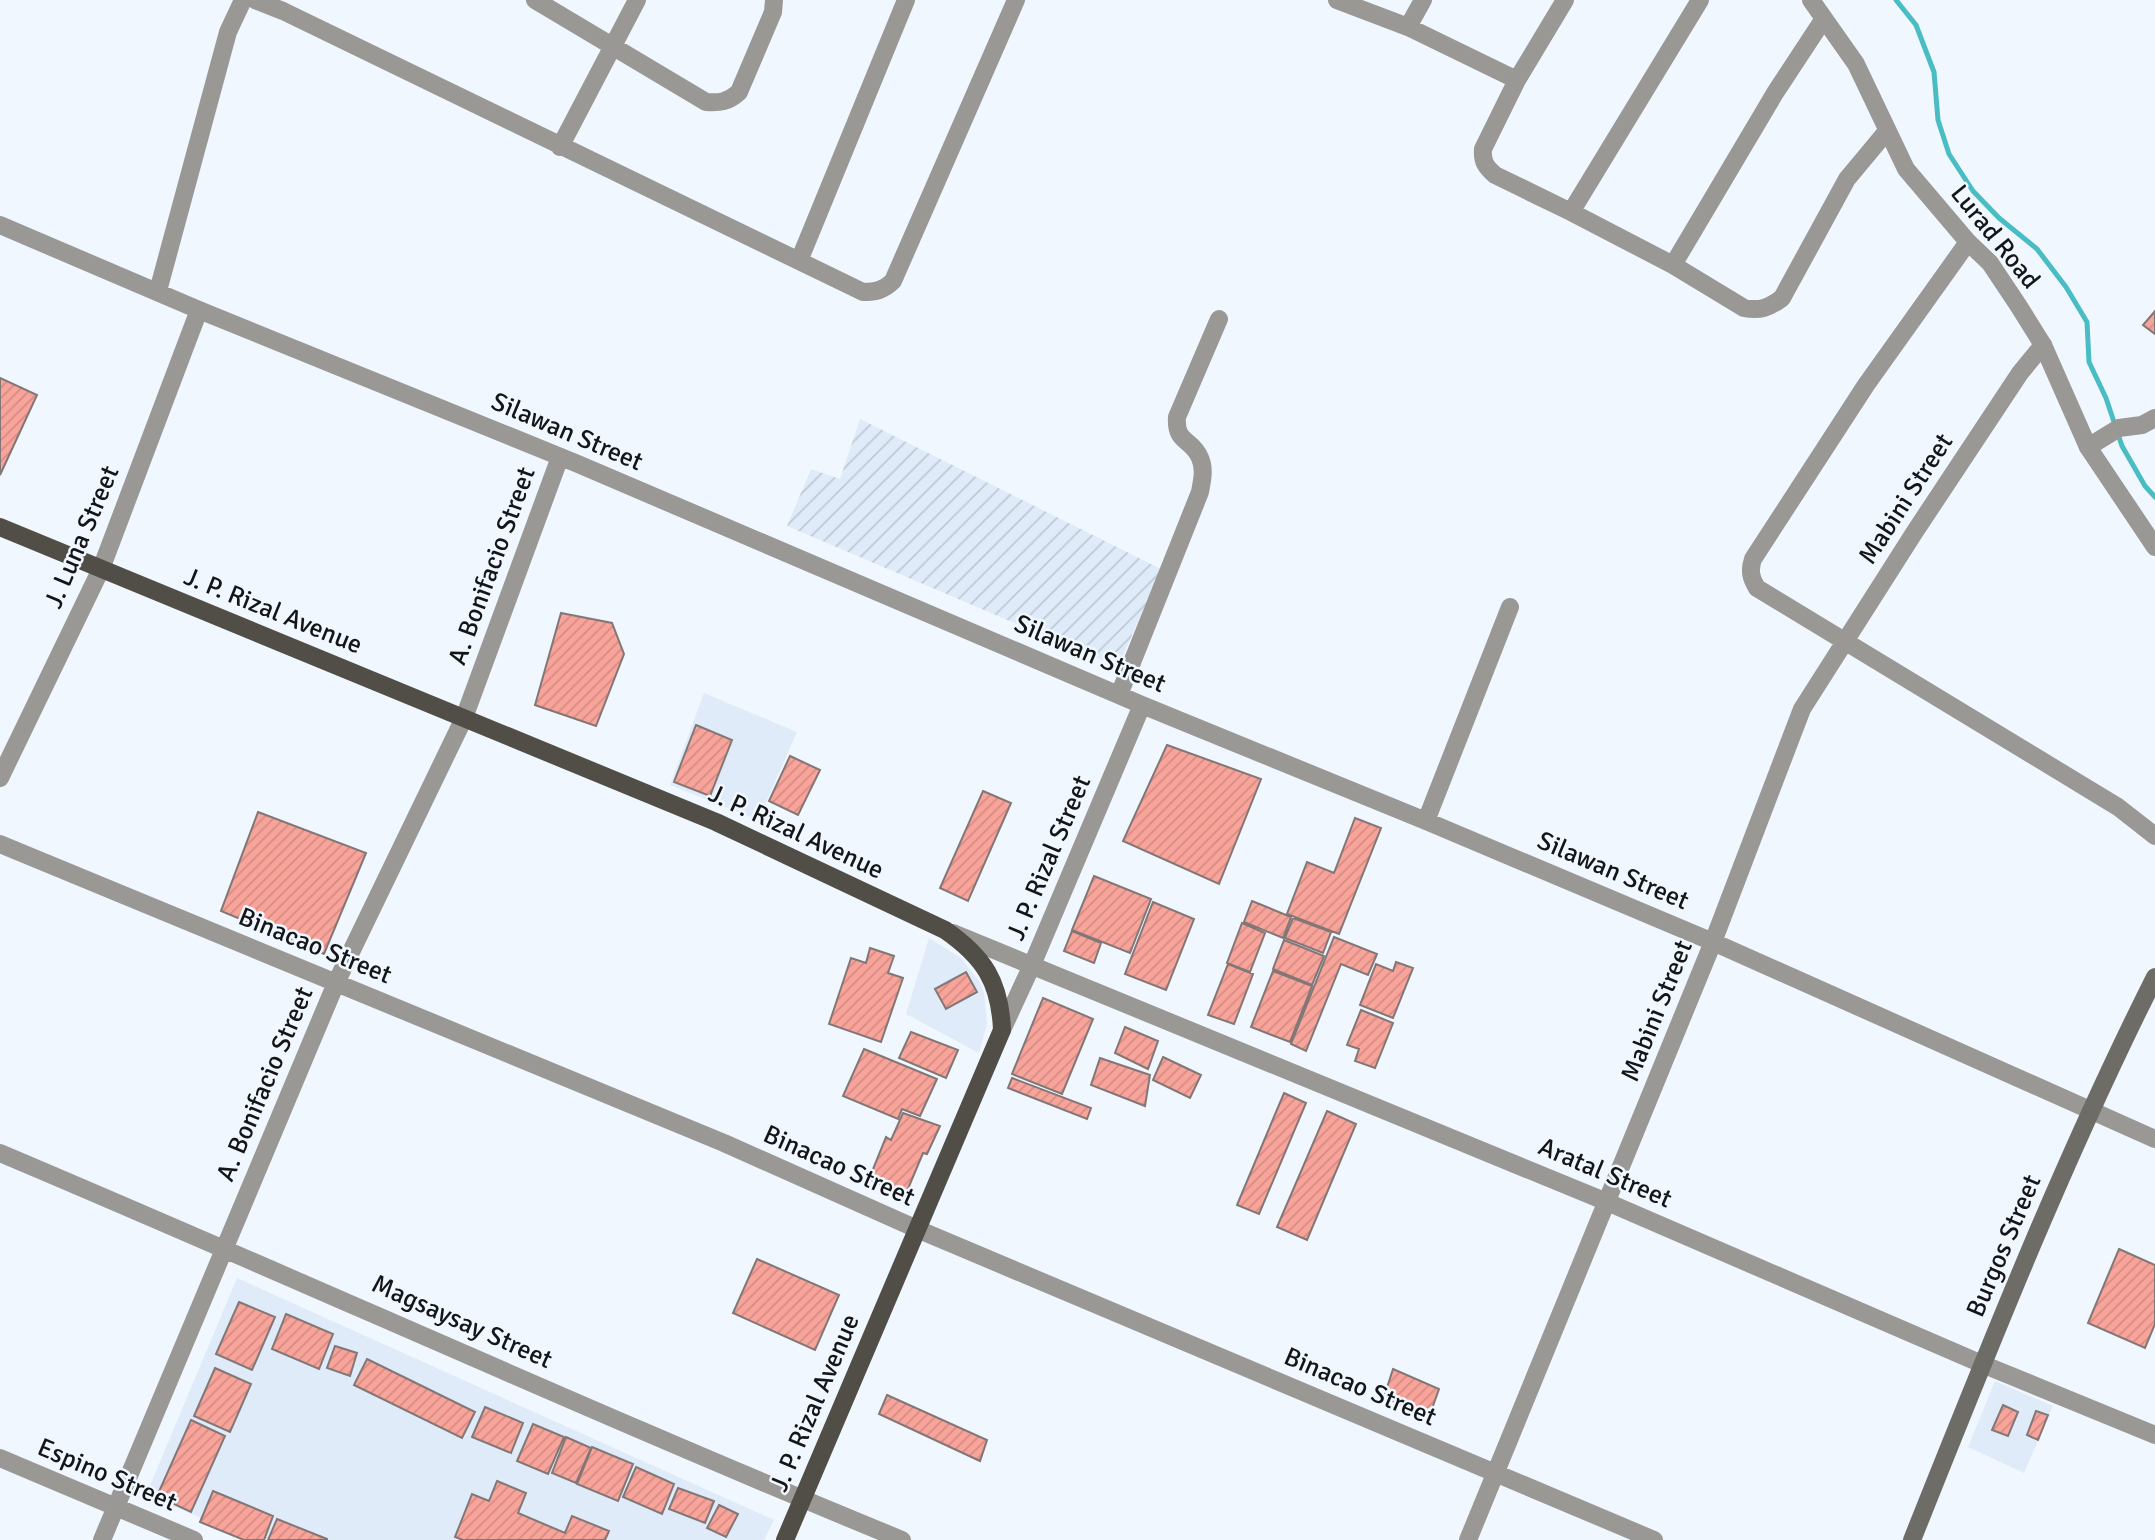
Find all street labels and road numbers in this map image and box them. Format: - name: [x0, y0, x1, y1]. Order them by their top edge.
- street label: Lurad Road: [1943, 178, 2047, 296]
- street label: Silawan Street: [486, 386, 648, 478]
- street label: Mabini Street: [1852, 428, 1960, 570]
- street label: J. Luna Street: [38, 461, 126, 613]
- street label: A. Bonifacio Street: [441, 463, 543, 669]
- street label: J. P. Rizal Avenue: [179, 561, 367, 661]
- street label: Silawan Street: [1009, 608, 1171, 700]
- street label: J. P. Rizal Street: [1000, 771, 1098, 945]
- street label: J. P. Rizal Avenue: [703, 777, 889, 887]
- street label: Silawan Street: [1532, 825, 1694, 917]
- street label: Binacao Street: [234, 901, 396, 991]
- street label: Mabini Street: [1614, 936, 1700, 1086]
- street label: A. Bonifacio Street: [210, 982, 320, 1186]
- street label: Binacao Street: [758, 1118, 920, 1214]
- street label: Aratal Street: [1534, 1131, 1676, 1215]
- street label: Burgos Street: [1960, 1170, 2048, 1322]
- street label: Magsaysay Street: [367, 1268, 557, 1376]
- street label: J. P. Rizal Avenue: [763, 1310, 867, 1496]
- street label: Binacao Street: [1279, 1341, 1441, 1433]
- street label: Espino Street: [33, 1431, 181, 1519]

